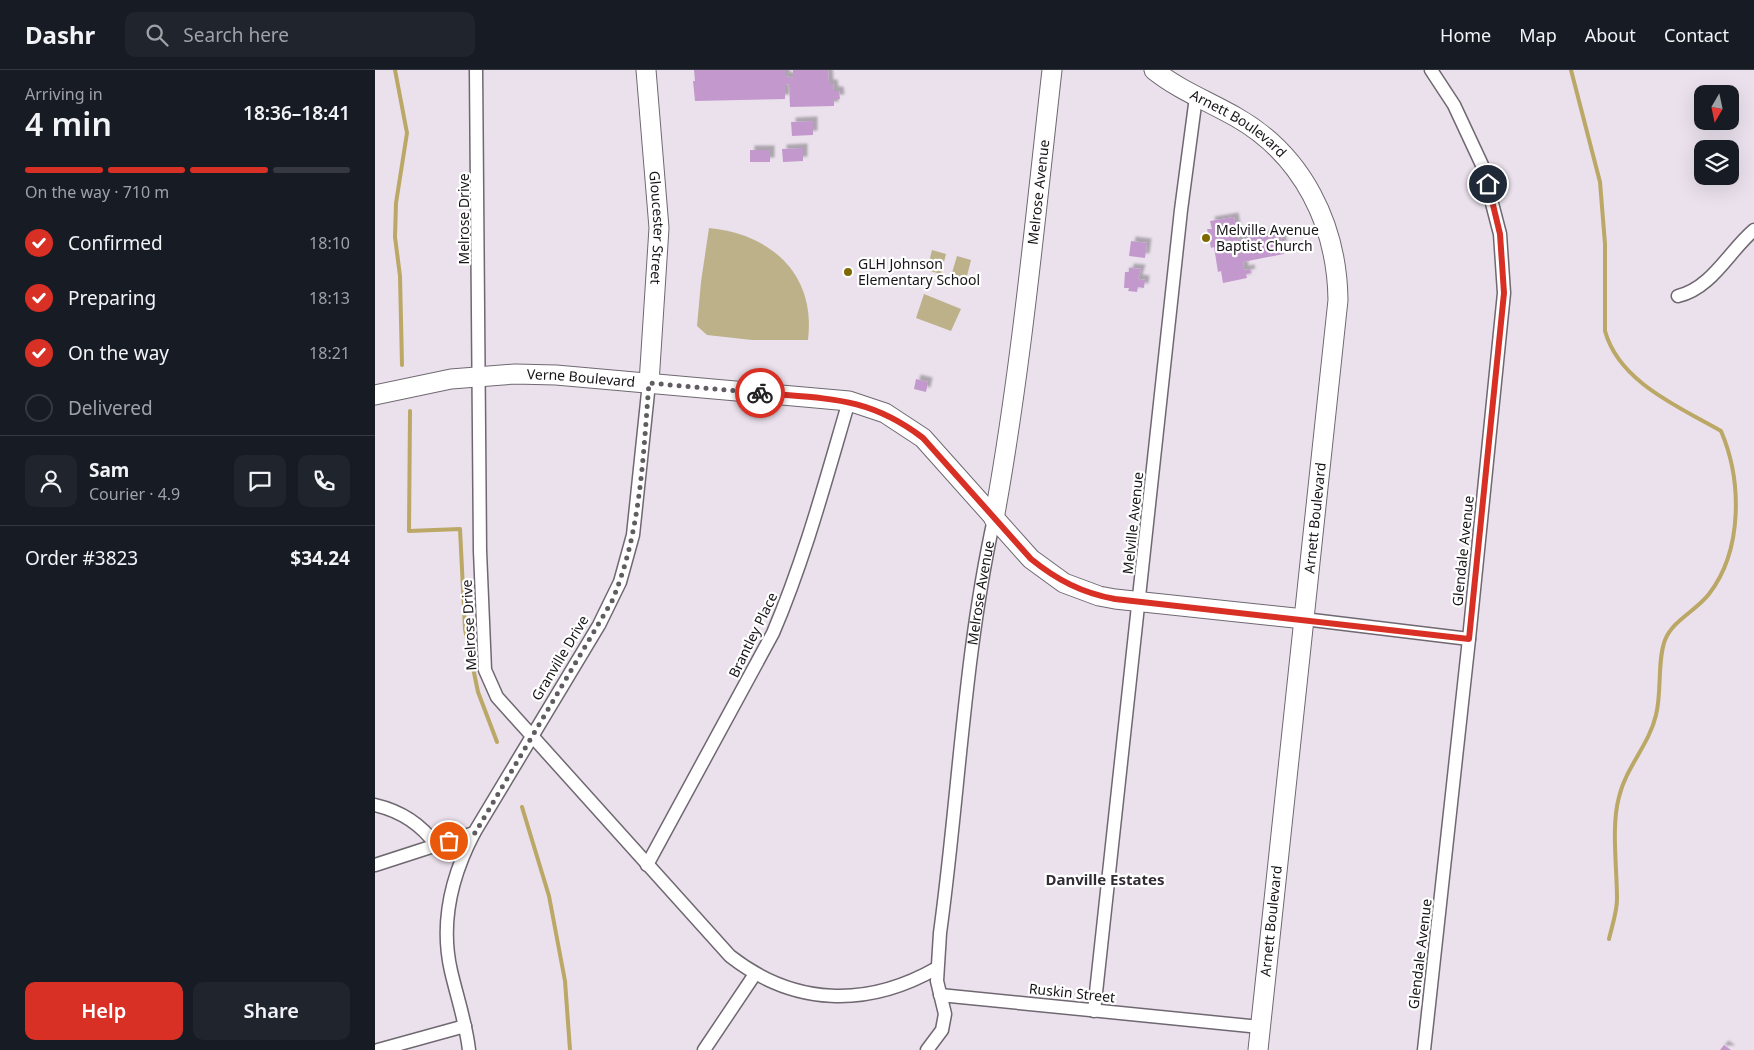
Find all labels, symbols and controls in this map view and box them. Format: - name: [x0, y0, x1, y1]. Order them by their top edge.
- search box: [125, 12, 475, 57]
- text: Dashr: [25, 18, 95, 51]
- icon: search: [143, 21, 171, 49]
- text: Search here: [183, 22, 289, 48]
- text: Home: [1440, 23, 1491, 47]
- text: Map: [1519, 23, 1557, 47]
- text: About: [1585, 23, 1636, 47]
- text: Contact: [1664, 23, 1729, 47]
- text: Arriving in: [25, 83, 103, 105]
- street label: Arnett Boulevard: [1187, 85, 1291, 161]
- north arrow: [1694, 85, 1739, 130]
- map controls: [1694, 85, 1739, 185]
- text: 18:36–18:41: [243, 100, 350, 126]
- text: 4 min: [25, 102, 112, 145]
- street label: Melrose Avenue: [1023, 138, 1053, 246]
- button: layers: [1694, 140, 1739, 185]
- pin: [1467, 163, 1509, 205]
- street label: Gloucester Street: [645, 170, 669, 285]
- icon: home: [1474, 170, 1502, 198]
- street label: Melrose Drive: [454, 173, 473, 265]
- text: On the way · 710 m: [25, 181, 169, 203]
- place label: Melville Avenue Baptist Church: [1216, 220, 1319, 255]
- icon: check: [25, 229, 53, 257]
- text: Confirmed: [68, 230, 163, 256]
- text: 18:10: [309, 232, 350, 254]
- marker: Melville Avenue Baptist Church: [1200, 232, 1212, 244]
- place label: GLH Johnson Elementary School: [858, 254, 980, 289]
- marker: GLH Johnson Elementary School: [842, 266, 854, 278]
- icon: check: [25, 284, 53, 312]
- text: Preparing: [68, 285, 156, 311]
- text: 18:13: [309, 287, 350, 309]
- icon: check: [25, 339, 53, 367]
- text: On the way: [68, 340, 169, 366]
- text: 18:21: [309, 342, 350, 364]
- street label: Verne Boulevard: [527, 364, 636, 391]
- courier: [735, 368, 785, 418]
- icon: bike: [746, 379, 774, 407]
- text: Delivered: [68, 395, 153, 421]
- button: person: [25, 455, 77, 507]
- button: chat: [234, 455, 286, 507]
- button: phone: [298, 455, 350, 507]
- text: Sam: [89, 457, 129, 483]
- street label: Arnett Boulevard: [1299, 461, 1330, 574]
- street label: Melville Avenue: [1118, 471, 1147, 575]
- text: Courier · 4.9: [89, 483, 180, 505]
- street label: Glendale Avenue: [1447, 495, 1478, 607]
- street label: Melrose Avenue: [962, 539, 998, 646]
- text: Order #3823: [25, 545, 138, 571]
- text: $34.24: [290, 545, 350, 571]
- street label: Melrose Drive: [457, 579, 480, 671]
- street label: Brantley Place: [724, 589, 781, 681]
- street label: Granville Drive: [527, 611, 593, 704]
- pin: [428, 820, 470, 862]
- icon: bag: [435, 827, 463, 855]
- street label: Arnett Boulevard: [1255, 864, 1286, 977]
- district label: Danville Estates: [1046, 869, 1164, 889]
- street label: Glendale Avenue: [1403, 898, 1436, 1010]
- street label: Ruskin Street: [1028, 979, 1116, 1006]
- button: Help: [25, 982, 183, 1040]
- button: Share: [193, 982, 350, 1040]

